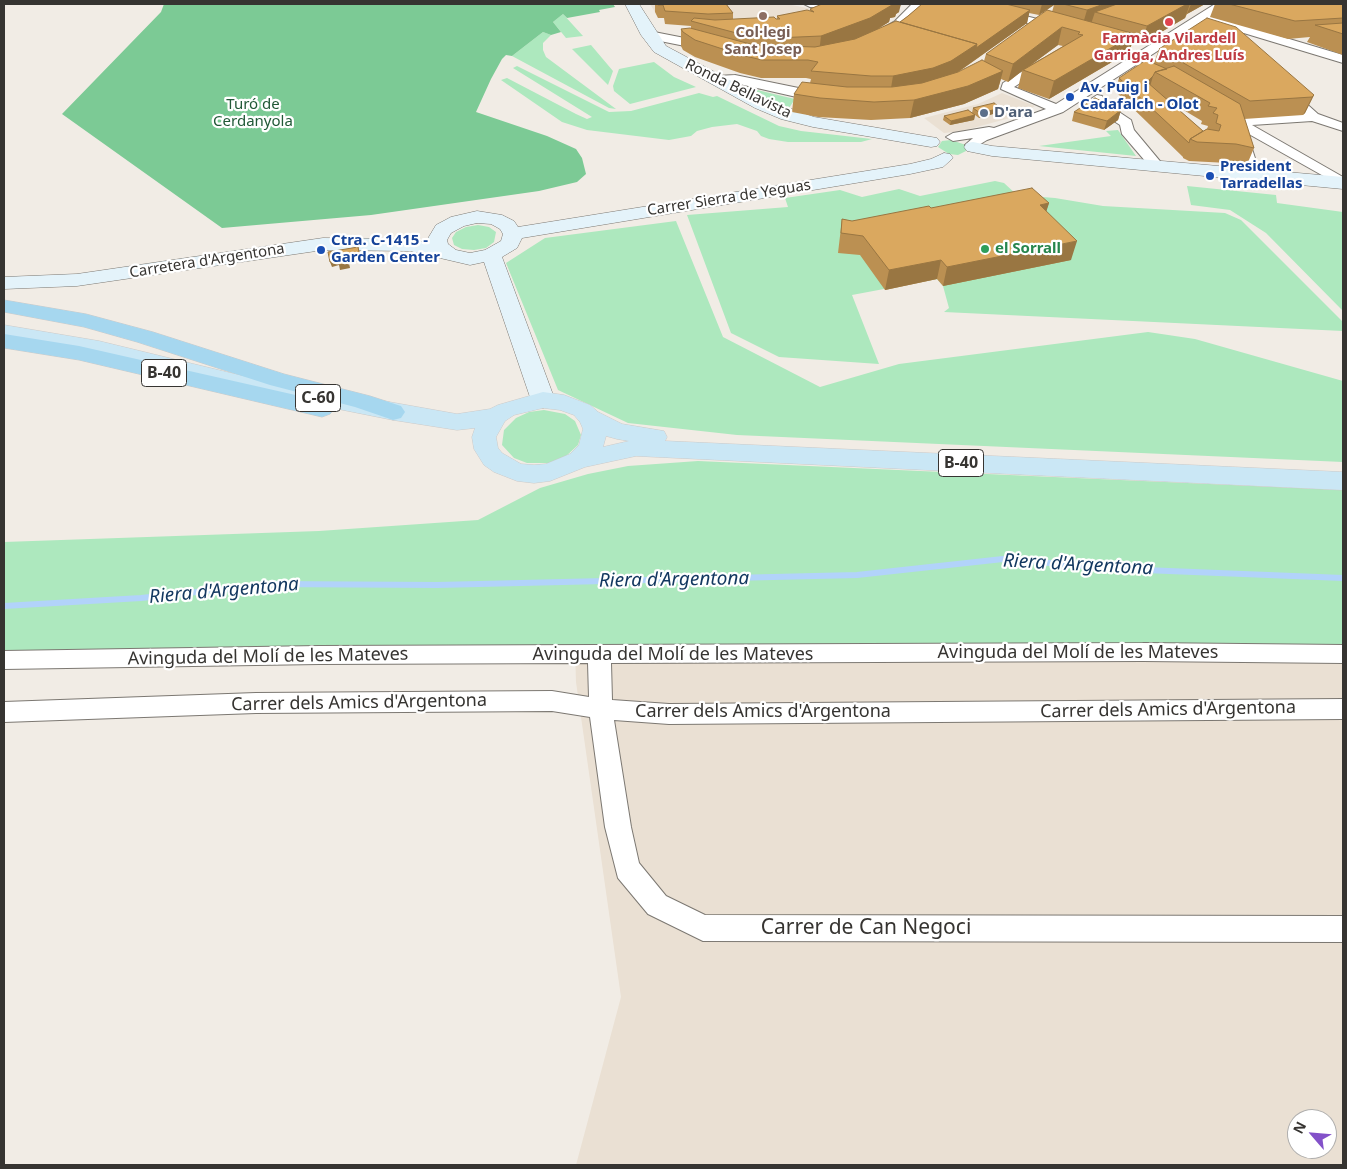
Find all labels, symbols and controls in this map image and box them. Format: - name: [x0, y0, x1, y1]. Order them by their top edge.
- marker: Col·legi Sant Josep: [757, 10, 769, 22]
- marker: Farmàcia Vilardell Garriga, Andres Luís: [1163, 16, 1175, 28]
- place label: Col·legi Sant Josep: [724, 24, 802, 59]
- place label: Farmàcia Vilardell Garriga, Andres Luís: [1094, 30, 1244, 65]
- street label: Ronda Bellavista: [682, 55, 794, 123]
- place label: Av. Puig i Cadafalch - Olot: [1080, 79, 1199, 114]
- marker: Av. Puig i Cadafalch - Olot: [1064, 91, 1076, 103]
- park label: Turó de Cerdanyola: [213, 96, 293, 131]
- place label: D'ara: [994, 104, 1033, 122]
- marker: D'ara: [978, 107, 990, 119]
- place label: President Tarradellas: [1220, 158, 1302, 193]
- marker: President Tarradellas: [1204, 170, 1216, 182]
- street label: Carrer Sierra de Yeguas: [646, 176, 812, 220]
- place label: Ctra. C-1415 - Garden Center: [331, 232, 440, 267]
- street label: Carretera d'Argentona: [128, 240, 286, 282]
- place label: el Sorrall: [995, 240, 1061, 258]
- marker: el Sorrall: [979, 243, 991, 255]
- marker: Ctra. C-1415 - Garden Center: [315, 244, 327, 256]
- road number: B-40: [142, 359, 186, 386]
- road number: C-60: [296, 384, 340, 412]
- road number: B-40: [938, 449, 984, 476]
- water label: Riera d'Argentona: [1002, 550, 1154, 580]
- water label: Riera d'Argentona: [599, 567, 749, 593]
- water label: Riera d'Argentona: [148, 573, 300, 609]
- street label: Avinguda del Molí de les Mateves: [938, 642, 1218, 664]
- street label: Avinguda del Molí de les Mateves: [127, 644, 409, 670]
- street label: Avinguda del Molí de les Mateves: [533, 644, 813, 666]
- street label: Carrer dels Amics d'Argentona: [231, 690, 487, 716]
- street label: Carrer dels Amics d'Argentona: [1040, 697, 1296, 723]
- street label: Carrer dels Amics d'Argentona: [635, 701, 891, 723]
- street label: Carrer de Can Negoci: [761, 915, 971, 941]
- north arrow: [1287, 1109, 1337, 1159]
- text: N: [1288, 1118, 1310, 1137]

